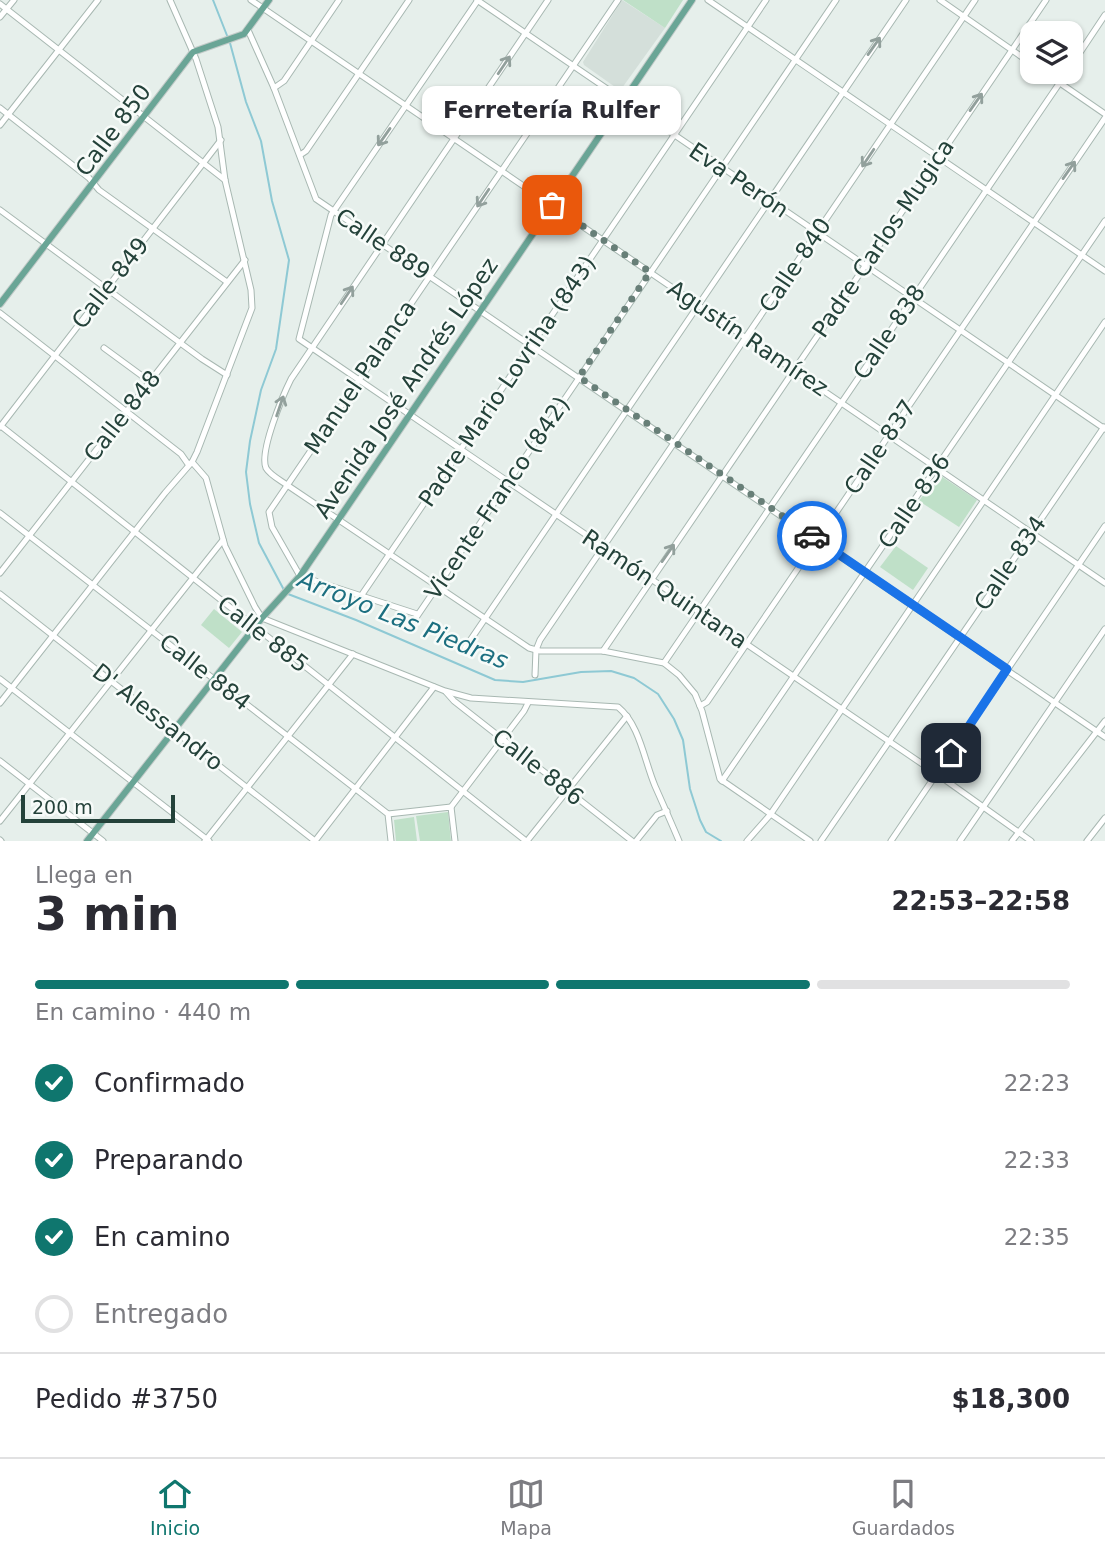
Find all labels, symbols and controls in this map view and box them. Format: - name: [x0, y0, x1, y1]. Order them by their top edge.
- map controls: [1020, 21, 1083, 84]
- button: layers: [1020, 21, 1083, 84]
- one-way arrow: [867, 37, 881, 56]
- one-way arrow: [497, 56, 511, 75]
- street label: Calle 850: [70, 79, 156, 181]
- callout: Ferretería Rulfer: [422, 86, 682, 135]
- one-way arrow: [969, 93, 983, 112]
- text: Ferretería Rulfer: [443, 97, 660, 123]
- one-way arrow: [377, 127, 391, 146]
- street label: Padre Carlos Mugica: [807, 134, 959, 342]
- street label: Eva Perón: [684, 137, 794, 223]
- one-way arrow: [860, 148, 875, 167]
- one-way arrow: [1062, 161, 1076, 180]
- pin: [522, 175, 582, 235]
- icon: bag: [533, 186, 571, 224]
- one-way arrow: [476, 188, 490, 207]
- street label: Calle 889: [331, 203, 435, 285]
- street label: Calle 840: [754, 213, 836, 317]
- street label: Calle 849: [66, 232, 154, 334]
- street label: Padre Mario Lovriha (843): [413, 251, 601, 511]
- street label: Avenida José Andrés López: [309, 253, 503, 523]
- street label: Agustín Ramírez: [663, 275, 833, 401]
- street label: Calle 838: [848, 280, 930, 384]
- one-way arrow: [340, 286, 354, 305]
- street label: Manuel Palanca: [299, 295, 421, 459]
- street label: Calle 848: [78, 365, 166, 467]
- street label: Vicente Franco (842): [419, 392, 575, 604]
- one-way arrow: [274, 395, 287, 417]
- street label: Calle 837: [839, 395, 921, 499]
- street label: Calle 836: [873, 449, 955, 553]
- courier: [777, 501, 847, 571]
- street label: Calle 834: [969, 511, 1051, 615]
- icon: car: [793, 517, 831, 555]
- street label: Ramón Quintana: [578, 524, 752, 654]
- one-way arrow: [661, 544, 675, 563]
- water label: Arroyo Las Piedras: [292, 564, 512, 675]
- street label: Calle 885: [212, 590, 314, 678]
- street label: Calle 884: [154, 628, 256, 716]
- street label: D' Alessandro: [88, 658, 228, 776]
- street label: Calle 886: [487, 723, 589, 811]
- pin: [921, 723, 981, 783]
- icon: home: [932, 734, 970, 772]
- scale bar: [21, 792, 175, 824]
- text: 200 m: [32, 796, 93, 818]
- text: Llega en: [35, 862, 133, 888]
- text: 22:53–22:58: [891, 886, 1070, 916]
- text: 3 min: [35, 887, 179, 941]
- text: En camino · 440 m: [35, 999, 251, 1025]
- icon: check: [35, 1064, 73, 1102]
- text: Confirmado: [94, 1068, 245, 1098]
- text: 22:23: [1004, 1070, 1070, 1096]
- icon: check: [35, 1141, 73, 1179]
- text: Preparando: [94, 1145, 243, 1175]
- text: 22:33: [1004, 1147, 1070, 1173]
- icon: check: [35, 1218, 73, 1256]
- text: En camino: [94, 1222, 230, 1252]
- text: 22:35: [1004, 1224, 1070, 1250]
- text: Entregado: [94, 1299, 228, 1329]
- text: Pedido #3750: [35, 1384, 218, 1414]
- text: $18,300: [952, 1384, 1070, 1414]
- tab: Inicio: [150, 1475, 200, 1539]
- tab: Mapa: [500, 1475, 552, 1539]
- tab: Guardados: [852, 1475, 955, 1539]

